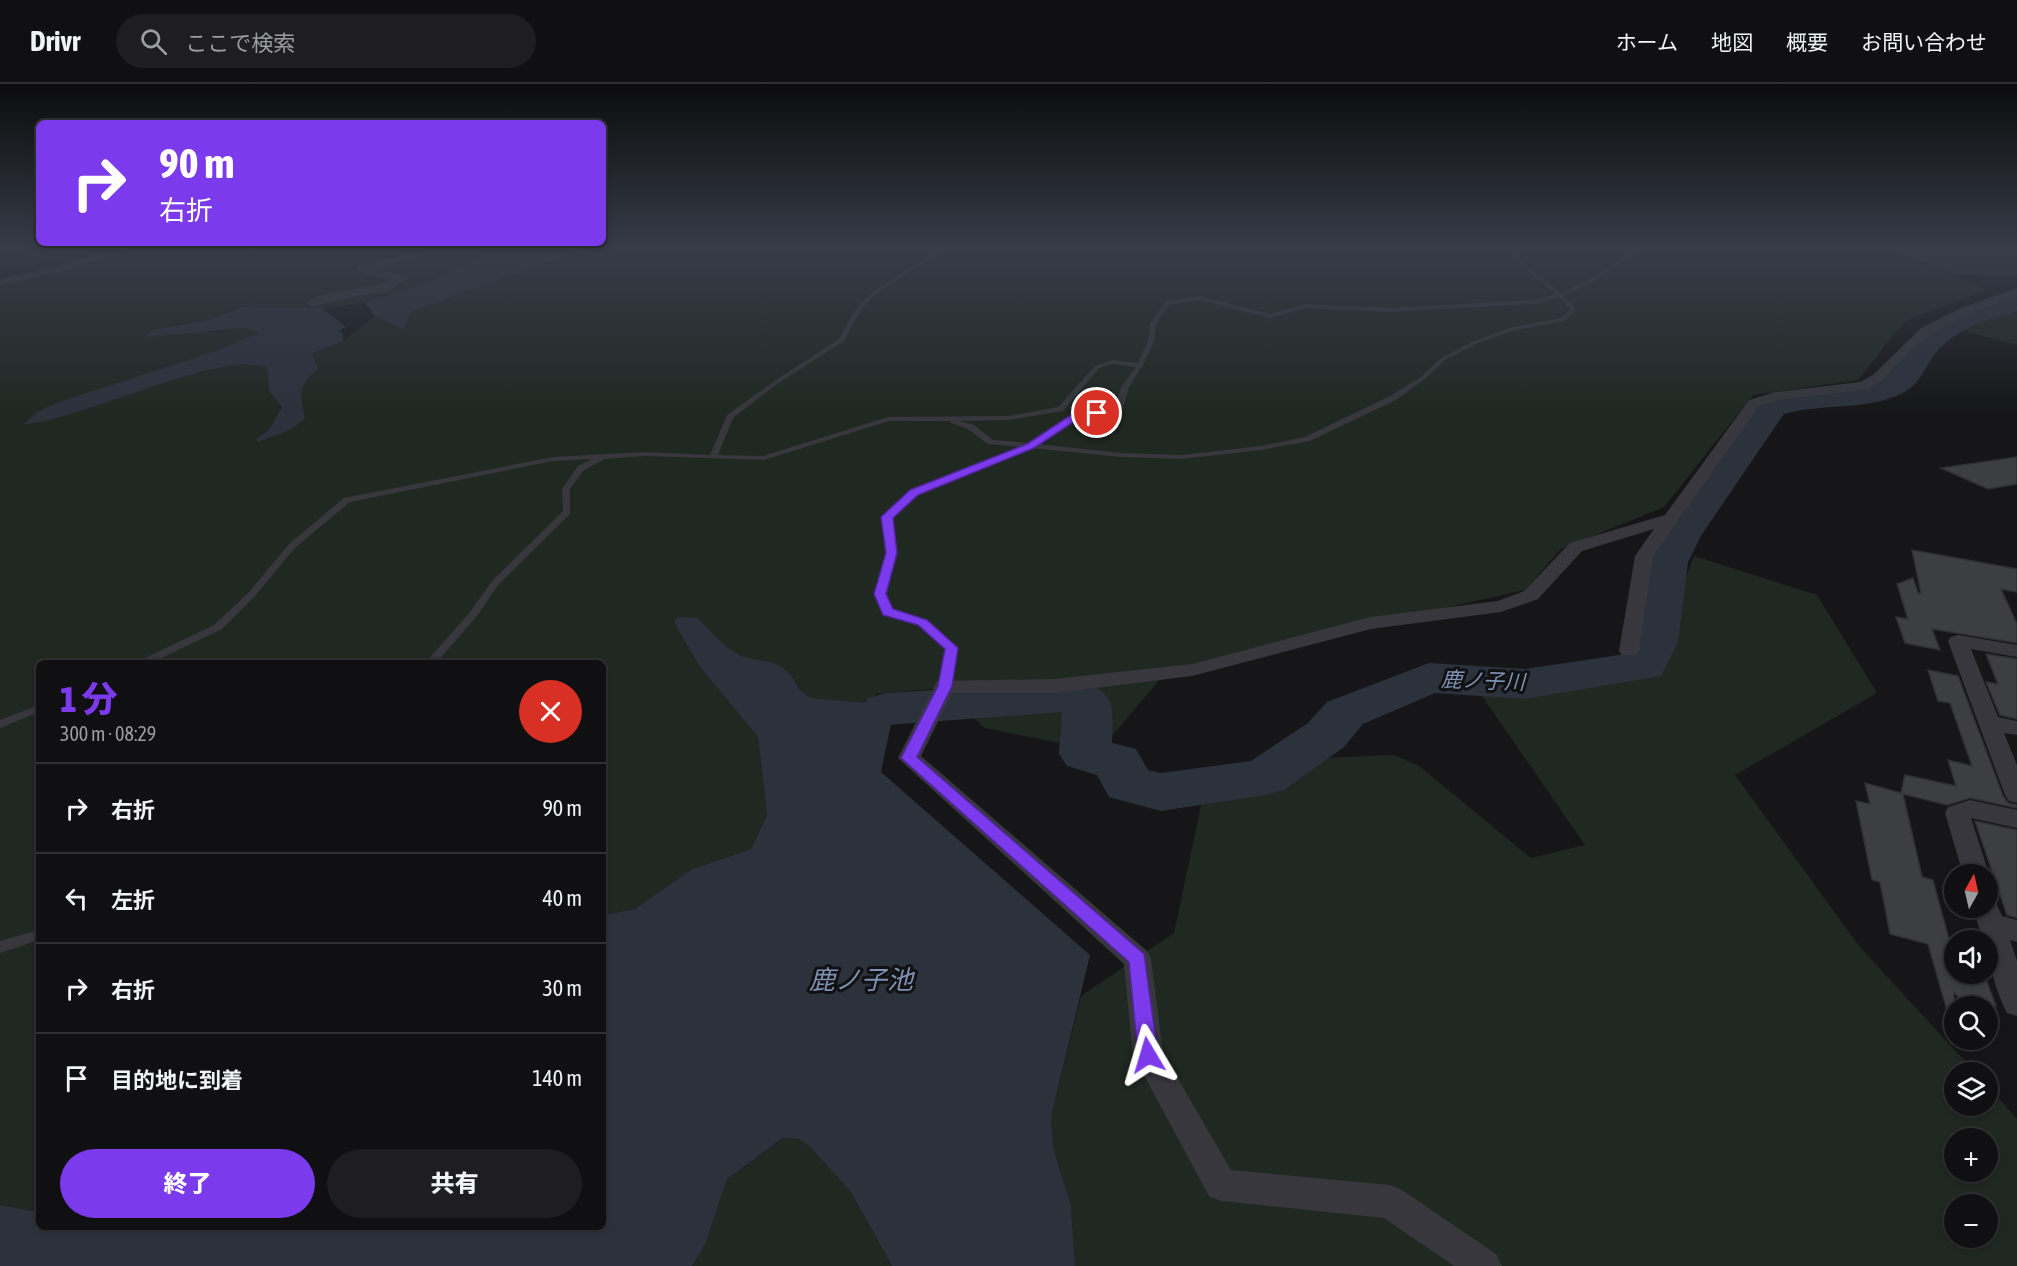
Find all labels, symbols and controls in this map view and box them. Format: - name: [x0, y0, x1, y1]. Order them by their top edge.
- search box: [116, 14, 536, 68]
- text: Drivr: [30, 25, 80, 57]
- icon: search: [137, 25, 170, 58]
- text: ここで検索: [185, 30, 295, 56]
- text: ホーム: [1616, 30, 1678, 54]
- text: 地図: [1711, 30, 1753, 54]
- text: 概要: [1786, 30, 1828, 54]
- text: お問い合わせ: [1861, 30, 1987, 54]
- text: 90 m: [159, 139, 234, 187]
- icon: right: [60, 144, 138, 222]
- text: 右折: [159, 195, 213, 226]
- pin: [1071, 387, 1122, 438]
- icon: arrive: [1080, 396, 1113, 429]
- water label: 鹿ノ子川: [1441, 667, 1527, 694]
- text: 1 分: [60, 678, 118, 720]
- button: close: [519, 680, 582, 743]
- text: 300 m · 08:29: [60, 722, 156, 745]
- icon: right: [60, 792, 93, 825]
- text: 90 m: [542, 795, 582, 821]
- text: 右折: [111, 797, 155, 823]
- north arrow: [1944, 864, 1998, 918]
- map controls: [1944, 864, 1998, 1248]
- icon: left: [60, 882, 93, 915]
- text: 40 m: [542, 885, 582, 911]
- text: 左折: [111, 887, 155, 913]
- button: sound: [1944, 930, 1998, 984]
- water label: 鹿ノ子池: [809, 965, 916, 995]
- icon: right: [60, 972, 93, 1005]
- text: 30 m: [542, 975, 582, 1001]
- text: 右折: [111, 977, 155, 1003]
- button: search: [1944, 996, 1998, 1050]
- position arrow: [1116, 1023, 1180, 1087]
- icon: arrive: [60, 1062, 93, 1095]
- button: layers: [1944, 1062, 1998, 1116]
- text: 140 m: [532, 1065, 582, 1091]
- text: 目的地に到着: [111, 1067, 243, 1093]
- button: +: [1944, 1128, 1998, 1182]
- button: 終了: [60, 1149, 315, 1218]
- button: 共有: [327, 1149, 582, 1218]
- button: −: [1944, 1194, 1998, 1248]

